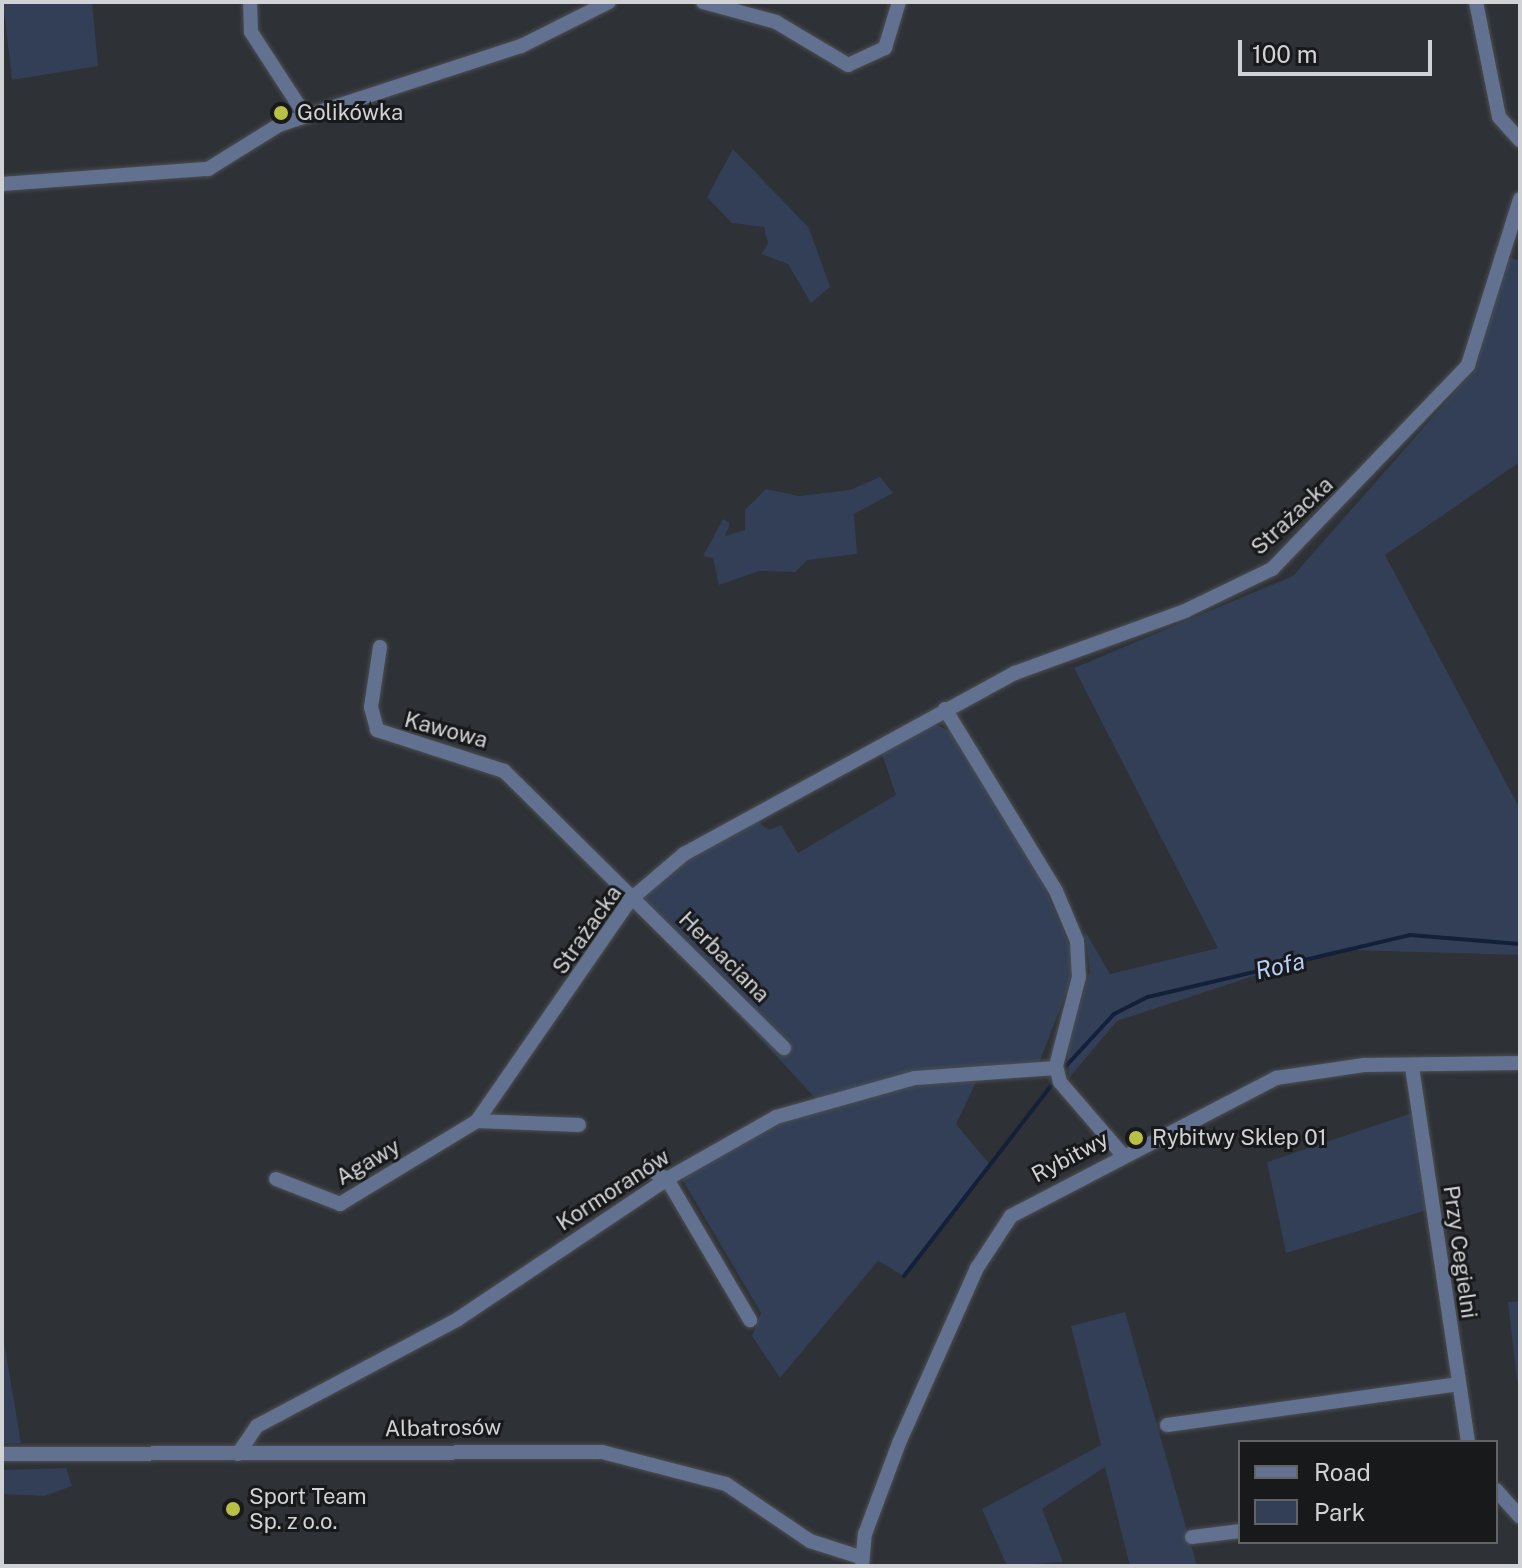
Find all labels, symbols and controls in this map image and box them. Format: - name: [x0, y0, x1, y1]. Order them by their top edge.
- scale bar: [1242, 24, 1436, 74]
- text: 100 m: [1252, 40, 1318, 68]
- place label: Golikówka: [297, 100, 403, 126]
- marker: Golikówka: [272, 104, 290, 122]
- street label: Strażacka: [1246, 472, 1338, 560]
- street label: Kawowa: [402, 706, 490, 754]
- street label: Strażacka: [547, 881, 627, 979]
- street label: Herbaciana: [673, 906, 775, 1008]
- water label: Rofa: [1252, 946, 1308, 986]
- place label: Rybitwy Sklep 01: [1152, 1125, 1327, 1151]
- street label: Rybitwy: [1027, 1126, 1113, 1188]
- marker: Rybitwy Sklep 01: [1127, 1129, 1145, 1147]
- street label: Agawy: [331, 1133, 405, 1191]
- street label: Kormoranów: [552, 1144, 674, 1236]
- street label: Przy Cegielni: [1438, 1184, 1482, 1320]
- street label: Albatrosów: [384, 1414, 502, 1442]
- legend: [1238, 1440, 1498, 1544]
- text: Road: [1314, 1458, 1371, 1486]
- place label: Sport Team Sp. z o.o.: [249, 1483, 367, 1534]
- text: Park: [1314, 1498, 1365, 1526]
- marker: Sport Team Sp. z o.o.: [224, 1500, 242, 1518]

